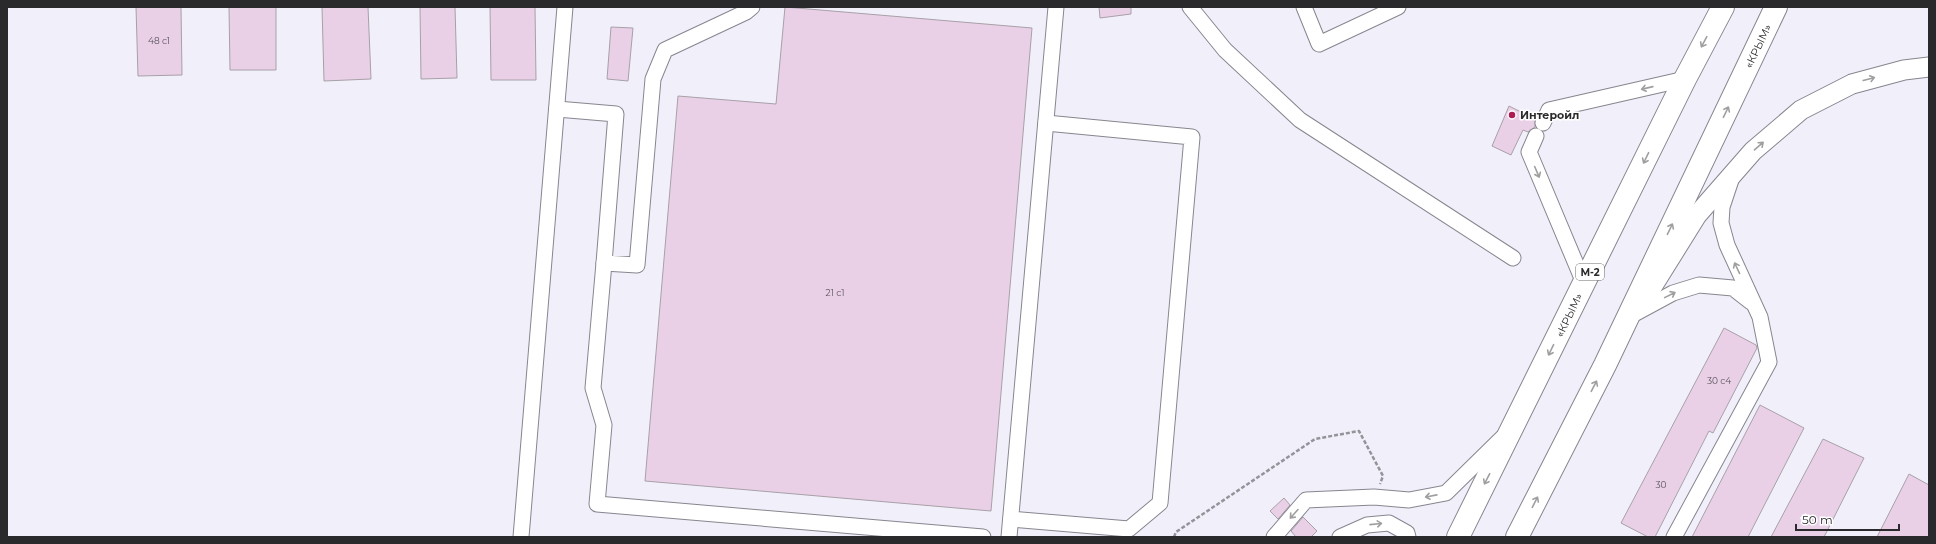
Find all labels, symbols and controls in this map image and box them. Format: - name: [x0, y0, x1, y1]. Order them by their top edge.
- street label: «КРЫМ»: [1741, 22, 1775, 70]
- house number: 48 с1: [148, 35, 170, 46]
- one-way arrow: [1700, 35, 1708, 47]
- one-way arrow: [1862, 75, 1875, 82]
- one-way arrow: [1640, 84, 1653, 92]
- one-way arrow: [1723, 106, 1730, 118]
- place label: Интеройл: [1520, 108, 1579, 122]
- marker: Интеройл: [1507, 110, 1517, 120]
- one-way arrow: [1754, 141, 1764, 150]
- one-way arrow: [1642, 151, 1649, 163]
- one-way arrow: [1534, 165, 1541, 177]
- one-way arrow: [1667, 223, 1674, 235]
- one-way arrow: [1733, 263, 1740, 275]
- road number: М-2: [1576, 264, 1604, 280]
- house number: 21 с1: [826, 287, 844, 298]
- street label: «КРЫМ»: [1552, 291, 1586, 339]
- one-way arrow: [1664, 291, 1676, 298]
- one-way arrow: [1547, 343, 1554, 355]
- house number: 30 с4: [1707, 375, 1731, 386]
- one-way arrow: [1591, 381, 1598, 393]
- one-way arrow: [1483, 472, 1490, 484]
- house number: 30: [1655, 479, 1667, 490]
- one-way arrow: [1425, 492, 1438, 500]
- one-way arrow: [1532, 496, 1539, 508]
- scale bar: [1796, 506, 1899, 532]
- one-way arrow: [1289, 509, 1298, 520]
- text: 50 m: [1802, 512, 1833, 527]
- one-way arrow: [1369, 521, 1382, 528]

